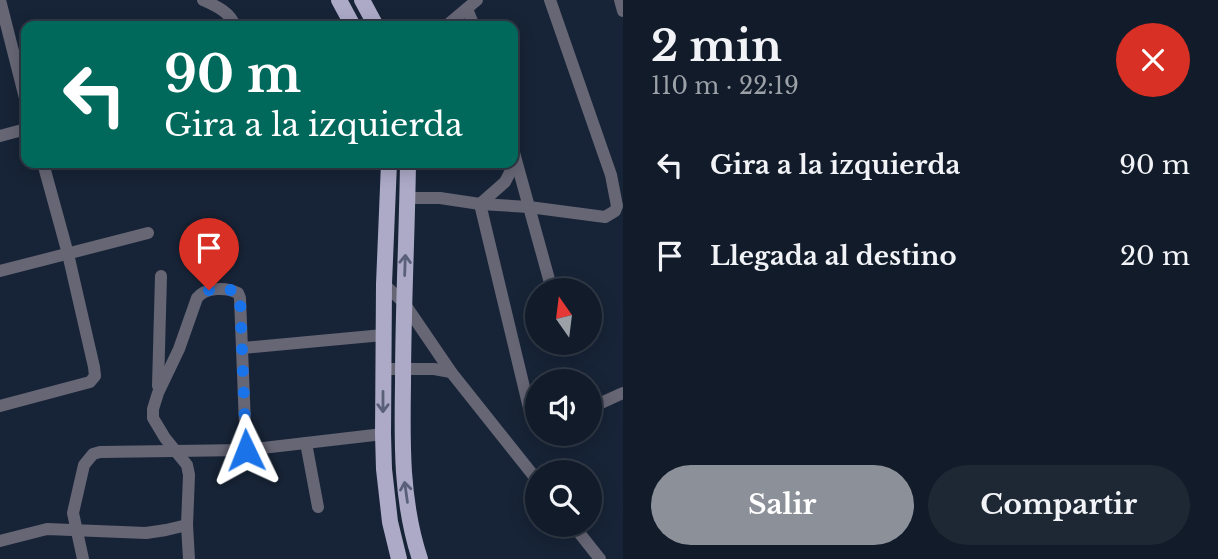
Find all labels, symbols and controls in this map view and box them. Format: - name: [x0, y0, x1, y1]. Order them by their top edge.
- text: 2 min: [651, 20, 782, 72]
- button: close: [1116, 23, 1190, 97]
- text: 90 m: [164, 44, 301, 105]
- icon: left: [49, 49, 140, 140]
- text: 110 m · 22:19: [651, 72, 799, 100]
- text: Gira a la izquierda: [164, 105, 463, 145]
- icon: left: [651, 146, 689, 184]
- text: Gira a la izquierda: [710, 149, 960, 181]
- text: 90 m: [1119, 149, 1190, 181]
- pin: [179, 218, 239, 290]
- icon: arrive: [190, 229, 228, 267]
- icon: arrive: [651, 237, 689, 275]
- text: Llegada al destino: [710, 240, 957, 272]
- text: 20 m: [1120, 240, 1190, 272]
- one-way arrow: [398, 254, 412, 277]
- north arrow: [525, 278, 602, 355]
- map controls: [525, 278, 602, 537]
- button: sound: [525, 369, 602, 446]
- one-way arrow: [376, 391, 390, 414]
- position arrow: [209, 413, 283, 487]
- button: search: [525, 460, 602, 537]
- button: Salir: [651, 465, 914, 545]
- button: Compartir: [928, 465, 1190, 545]
- one-way arrow: [399, 482, 412, 504]

